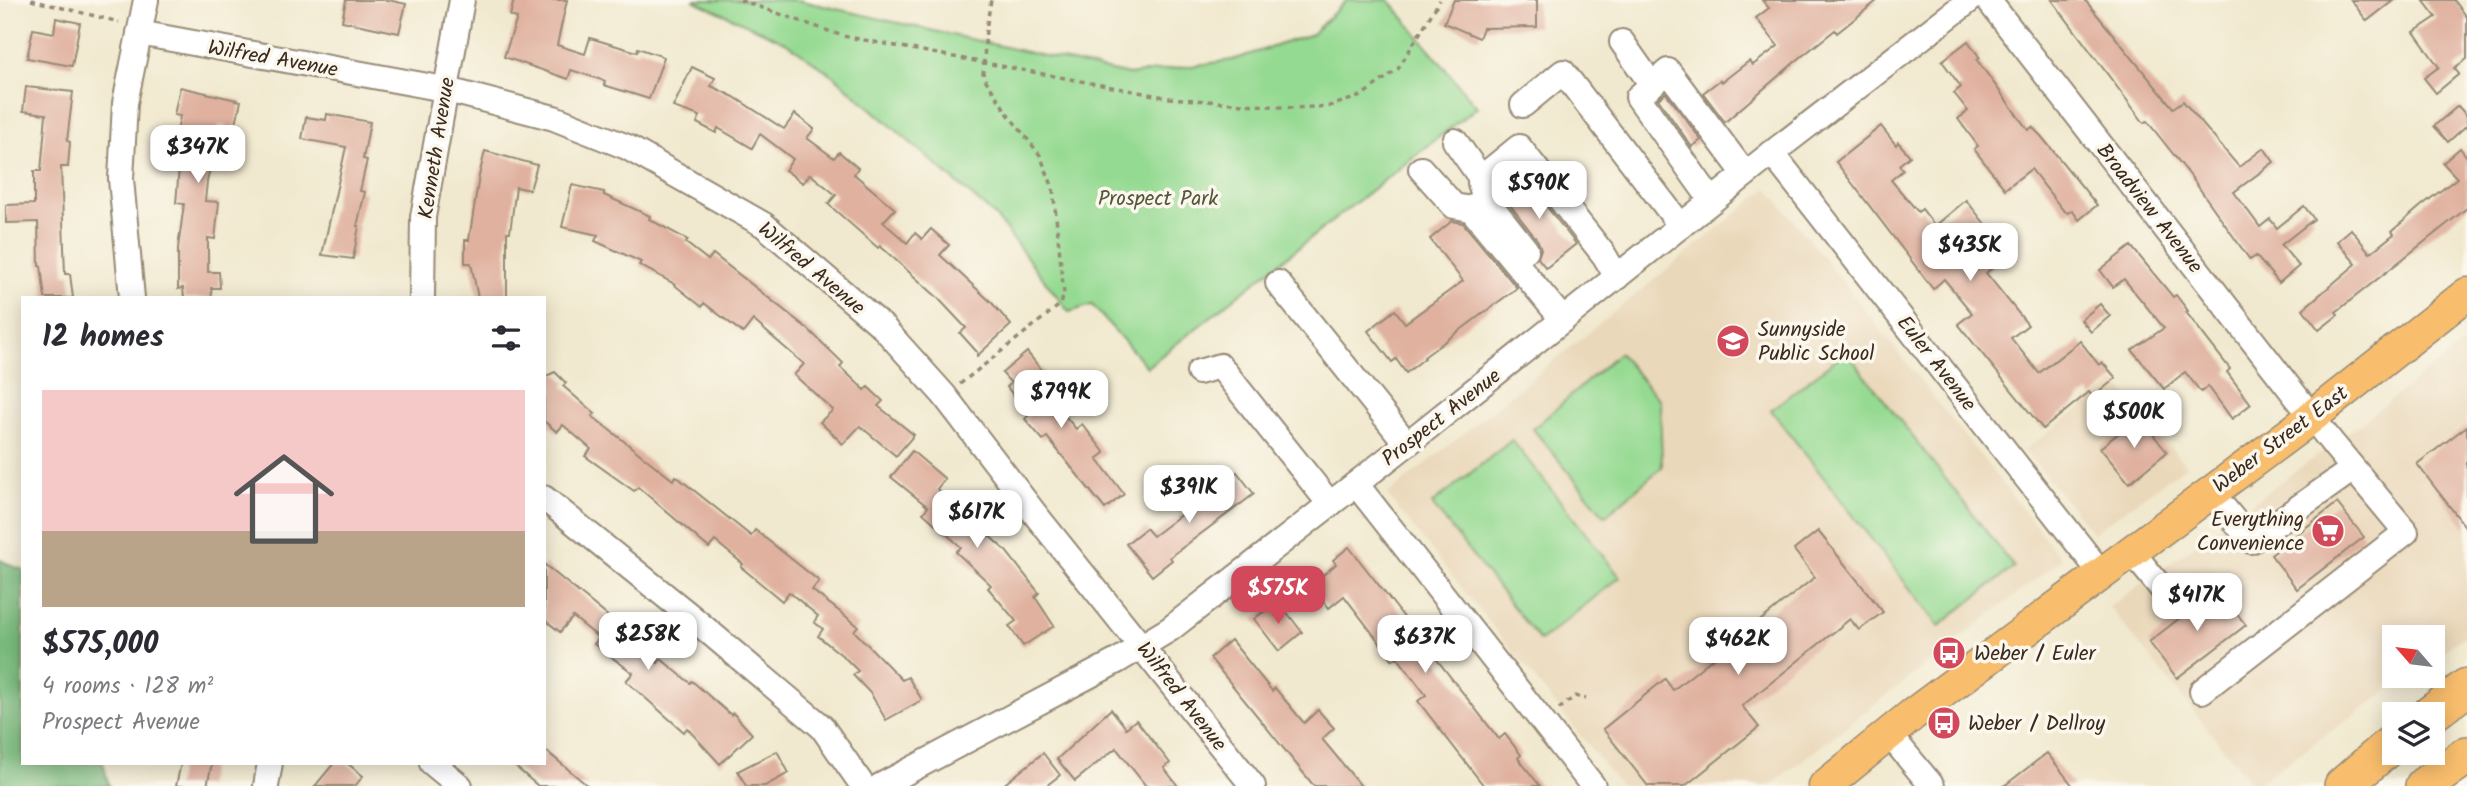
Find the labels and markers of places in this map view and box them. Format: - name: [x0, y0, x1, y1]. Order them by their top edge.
- pin: $347K: [149, 125, 247, 185]
- pin: $590K: [1490, 162, 1588, 221]
- pin: $435K: [1921, 224, 2019, 283]
- place label: Sunnyside Public School: [1758, 314, 1874, 371]
- school or university icon: Sunnyside Public School: [1714, 322, 1752, 360]
- pin: $799K: [1012, 370, 1110, 430]
- pin: $500K: [2085, 391, 2183, 450]
- pin: $391K: [1140, 466, 1238, 525]
- pin: $617K: [928, 490, 1026, 550]
- place label: Everything Convenience: [2197, 504, 2305, 561]
- supermarket icon: Everything Convenience: [2309, 512, 2347, 550]
- pin: $575K: [1229, 566, 1327, 626]
- pin: $417K: [2148, 574, 2246, 633]
- pin: $258K: [599, 612, 697, 672]
- pin: $637K: [1376, 616, 1474, 675]
- pin: $462K: [1689, 618, 1787, 677]
- bus stop icon: Weber / Euler: [1930, 634, 1968, 672]
- place label: Weber / Euler: [1974, 638, 2097, 671]
- bus stop icon: Weber / Dellroy: [1925, 704, 1963, 742]
- place label: Weber / Dellroy: [1968, 708, 2105, 741]

